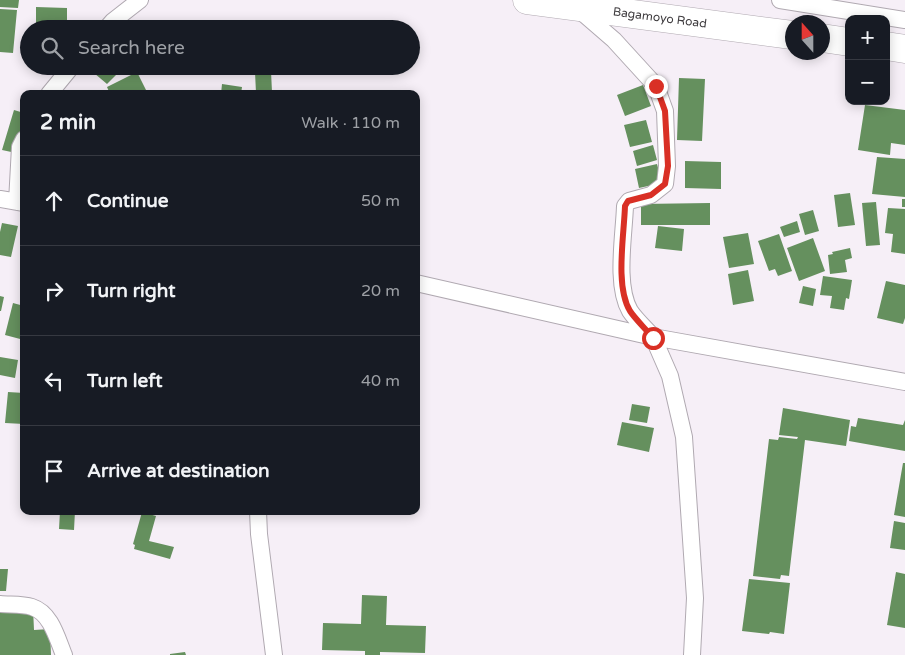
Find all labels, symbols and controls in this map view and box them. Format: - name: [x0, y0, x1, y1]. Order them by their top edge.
- street label: Bagamoyo Road: [612, 4, 708, 31]
- north arrow: [785, 15, 830, 60]
- map controls: [845, 15, 890, 105]
- button: +: [845, 15, 890, 60]
- search box: [20, 20, 420, 75]
- icon: search: [38, 34, 66, 62]
- text: Search here: [78, 37, 185, 59]
- button: −: [845, 60, 890, 105]
- route end: [645, 75, 668, 98]
- text: 2 min: [40, 110, 96, 135]
- text: Walk · 110 m: [301, 113, 400, 133]
- icon: ahead: [40, 187, 68, 215]
- text: Continue: [87, 190, 169, 212]
- text: 50 m: [361, 191, 400, 211]
- icon: right: [40, 277, 68, 305]
- text: Turn right: [87, 280, 175, 302]
- text: 20 m: [361, 281, 400, 301]
- route start: [642, 327, 665, 350]
- icon: left: [40, 367, 68, 395]
- text: Turn left: [87, 370, 163, 392]
- text: 40 m: [361, 371, 400, 391]
- icon: arrive: [40, 457, 68, 485]
- text: Arrive at destination: [87, 460, 270, 482]

